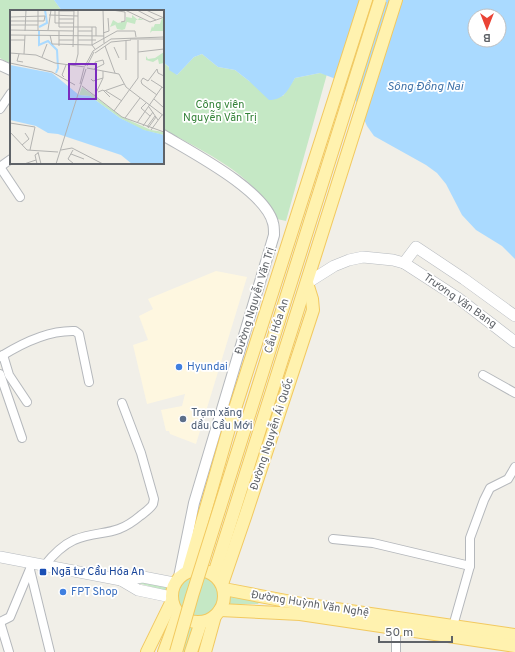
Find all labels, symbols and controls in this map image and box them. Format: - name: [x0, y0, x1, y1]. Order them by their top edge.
- north arrow: [467, 8, 507, 48]
- inset map: [10, 10, 164, 164]
- text: B: [483, 30, 491, 44]
- water label: Sông Đồng Nai: [387, 79, 464, 95]
- park label: Công viên Nguyễn Văn Trị: [183, 98, 257, 125]
- street label: Đường Nguyễn Văn Trị: [231, 245, 278, 356]
- street label: Trương Văn Bang: [421, 271, 499, 331]
- street label: Cầu Hóa An: [262, 297, 292, 355]
- place label: Hyundai: [187, 360, 228, 374]
- marker: Hyundai: [174, 362, 184, 372]
- street label: Đường Nguyễn Ái Quốc: [246, 376, 297, 492]
- place label: Trạm xăng dầu Cầu Mới: [191, 406, 252, 433]
- marker: Trạm xăng dầu Cầu Mới: [178, 414, 188, 424]
- place label: Ngã tư Cầu Hóa An: [51, 565, 145, 579]
- marker: Ngã tư Cầu Hóa An: [38, 567, 48, 577]
- place label: FPT Shop: [71, 585, 118, 599]
- marker: FPT Shop: [58, 587, 68, 597]
- street label: Đường Huỳnh Văn Nghệ: [250, 588, 370, 620]
- scale bar: [379, 618, 452, 644]
- text: 50 m: [385, 625, 413, 641]

